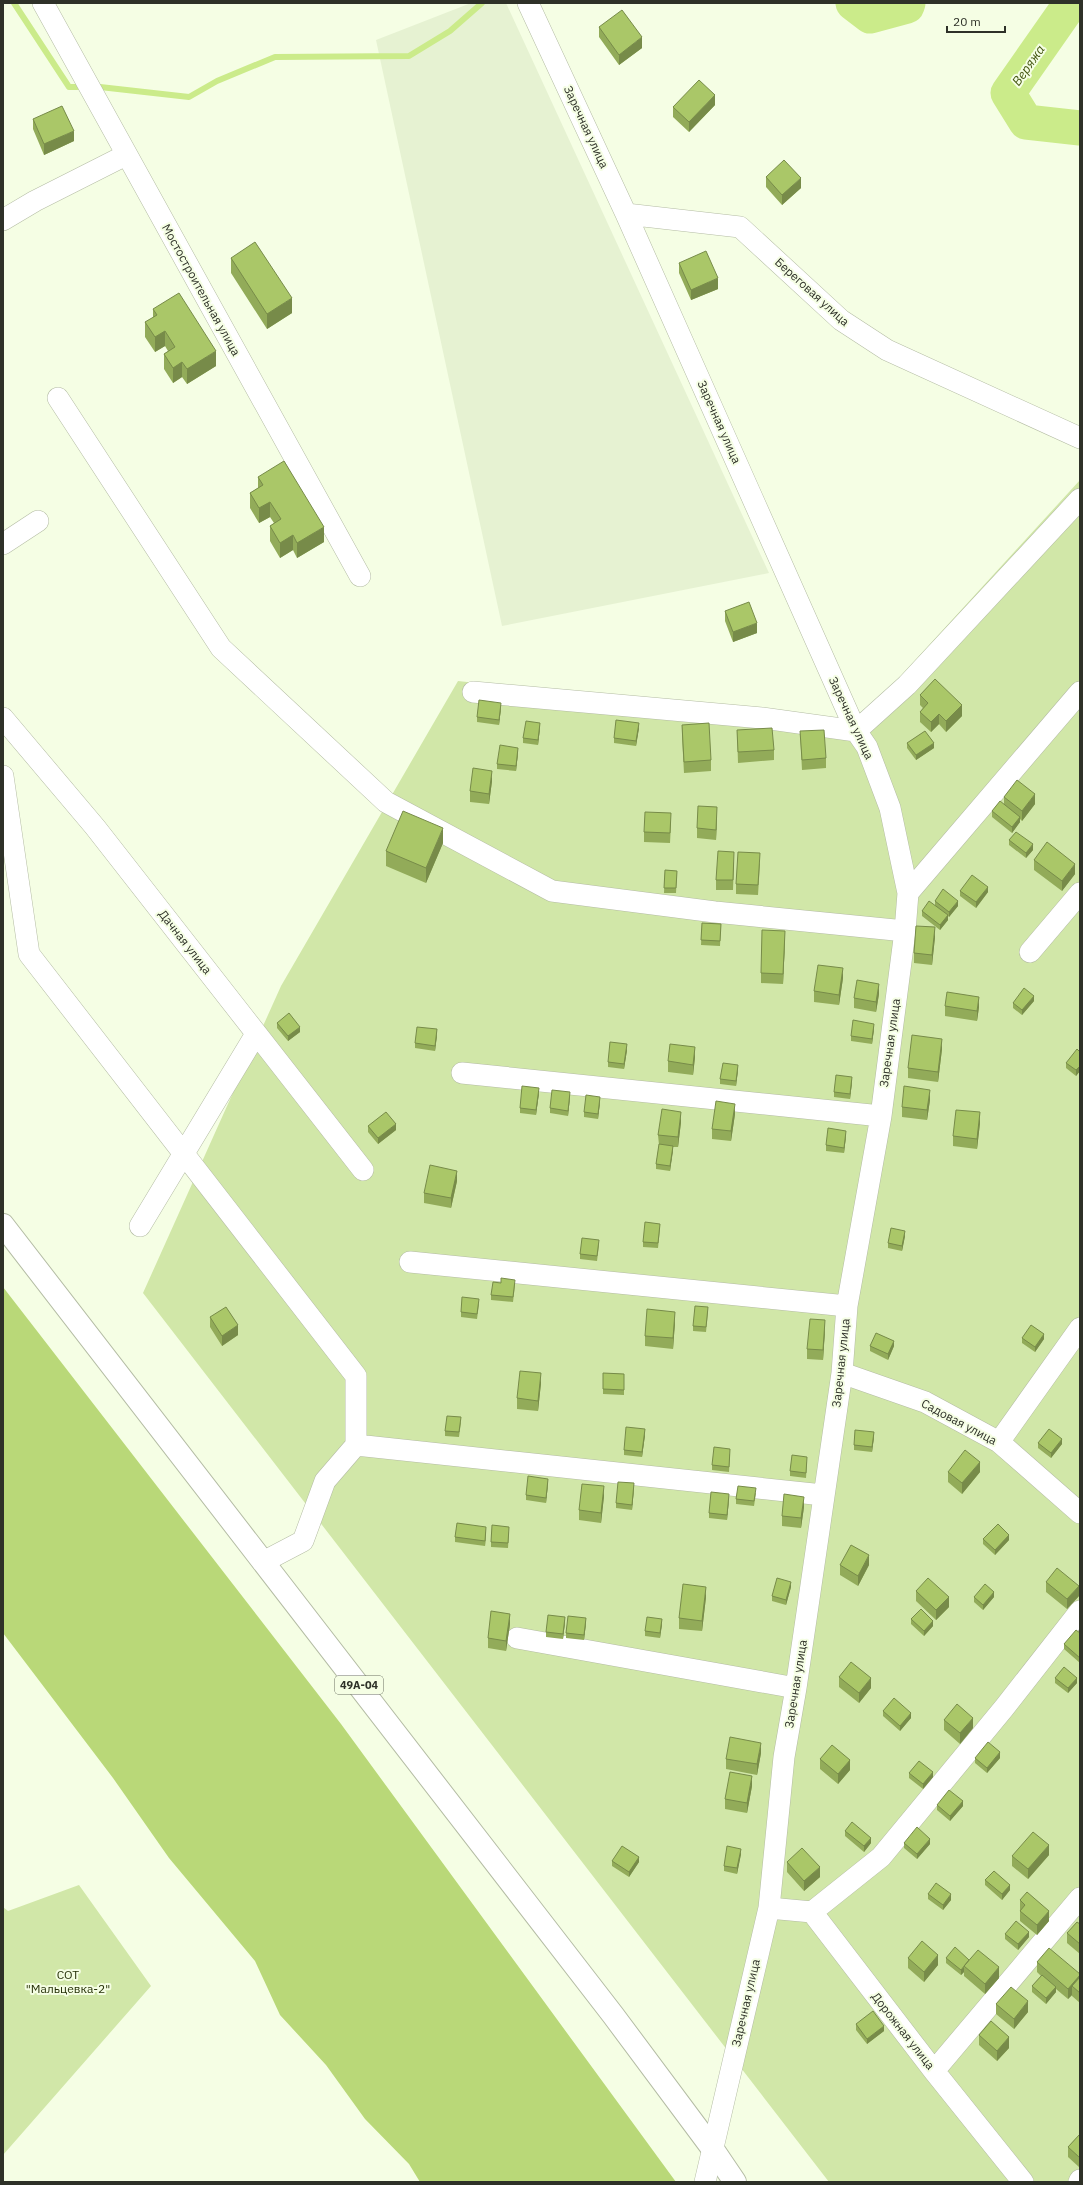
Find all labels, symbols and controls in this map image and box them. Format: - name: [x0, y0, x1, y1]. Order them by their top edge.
- scale bar: [947, 8, 1005, 34]
- text: 20 m: [953, 14, 981, 29]
- water label: Веряжа: [1008, 41, 1049, 89]
- street label: Заречная улица: [561, 83, 612, 171]
- street label: Мостостроительная улица: [159, 221, 244, 359]
- street label: Береговая улица: [772, 254, 853, 329]
- street label: Заречная улица: [694, 378, 745, 466]
- street label: Заречная улица: [826, 674, 877, 762]
- street label: Дачная улица: [156, 907, 215, 977]
- street label: Заречная улица: [876, 997, 903, 1088]
- street label: Заречная улица: [828, 1317, 853, 1408]
- street label: Садовая улица: [919, 1395, 1000, 1448]
- street label: Заречная улица: [781, 1638, 810, 1729]
- road number: 49А-04: [335, 1676, 383, 1694]
- street label: Заречная улица: [728, 1957, 763, 2048]
- park label: СОТ "Мальцевка-2": [26, 1967, 110, 1996]
- street label: Дорожная улица: [869, 1989, 939, 2073]

